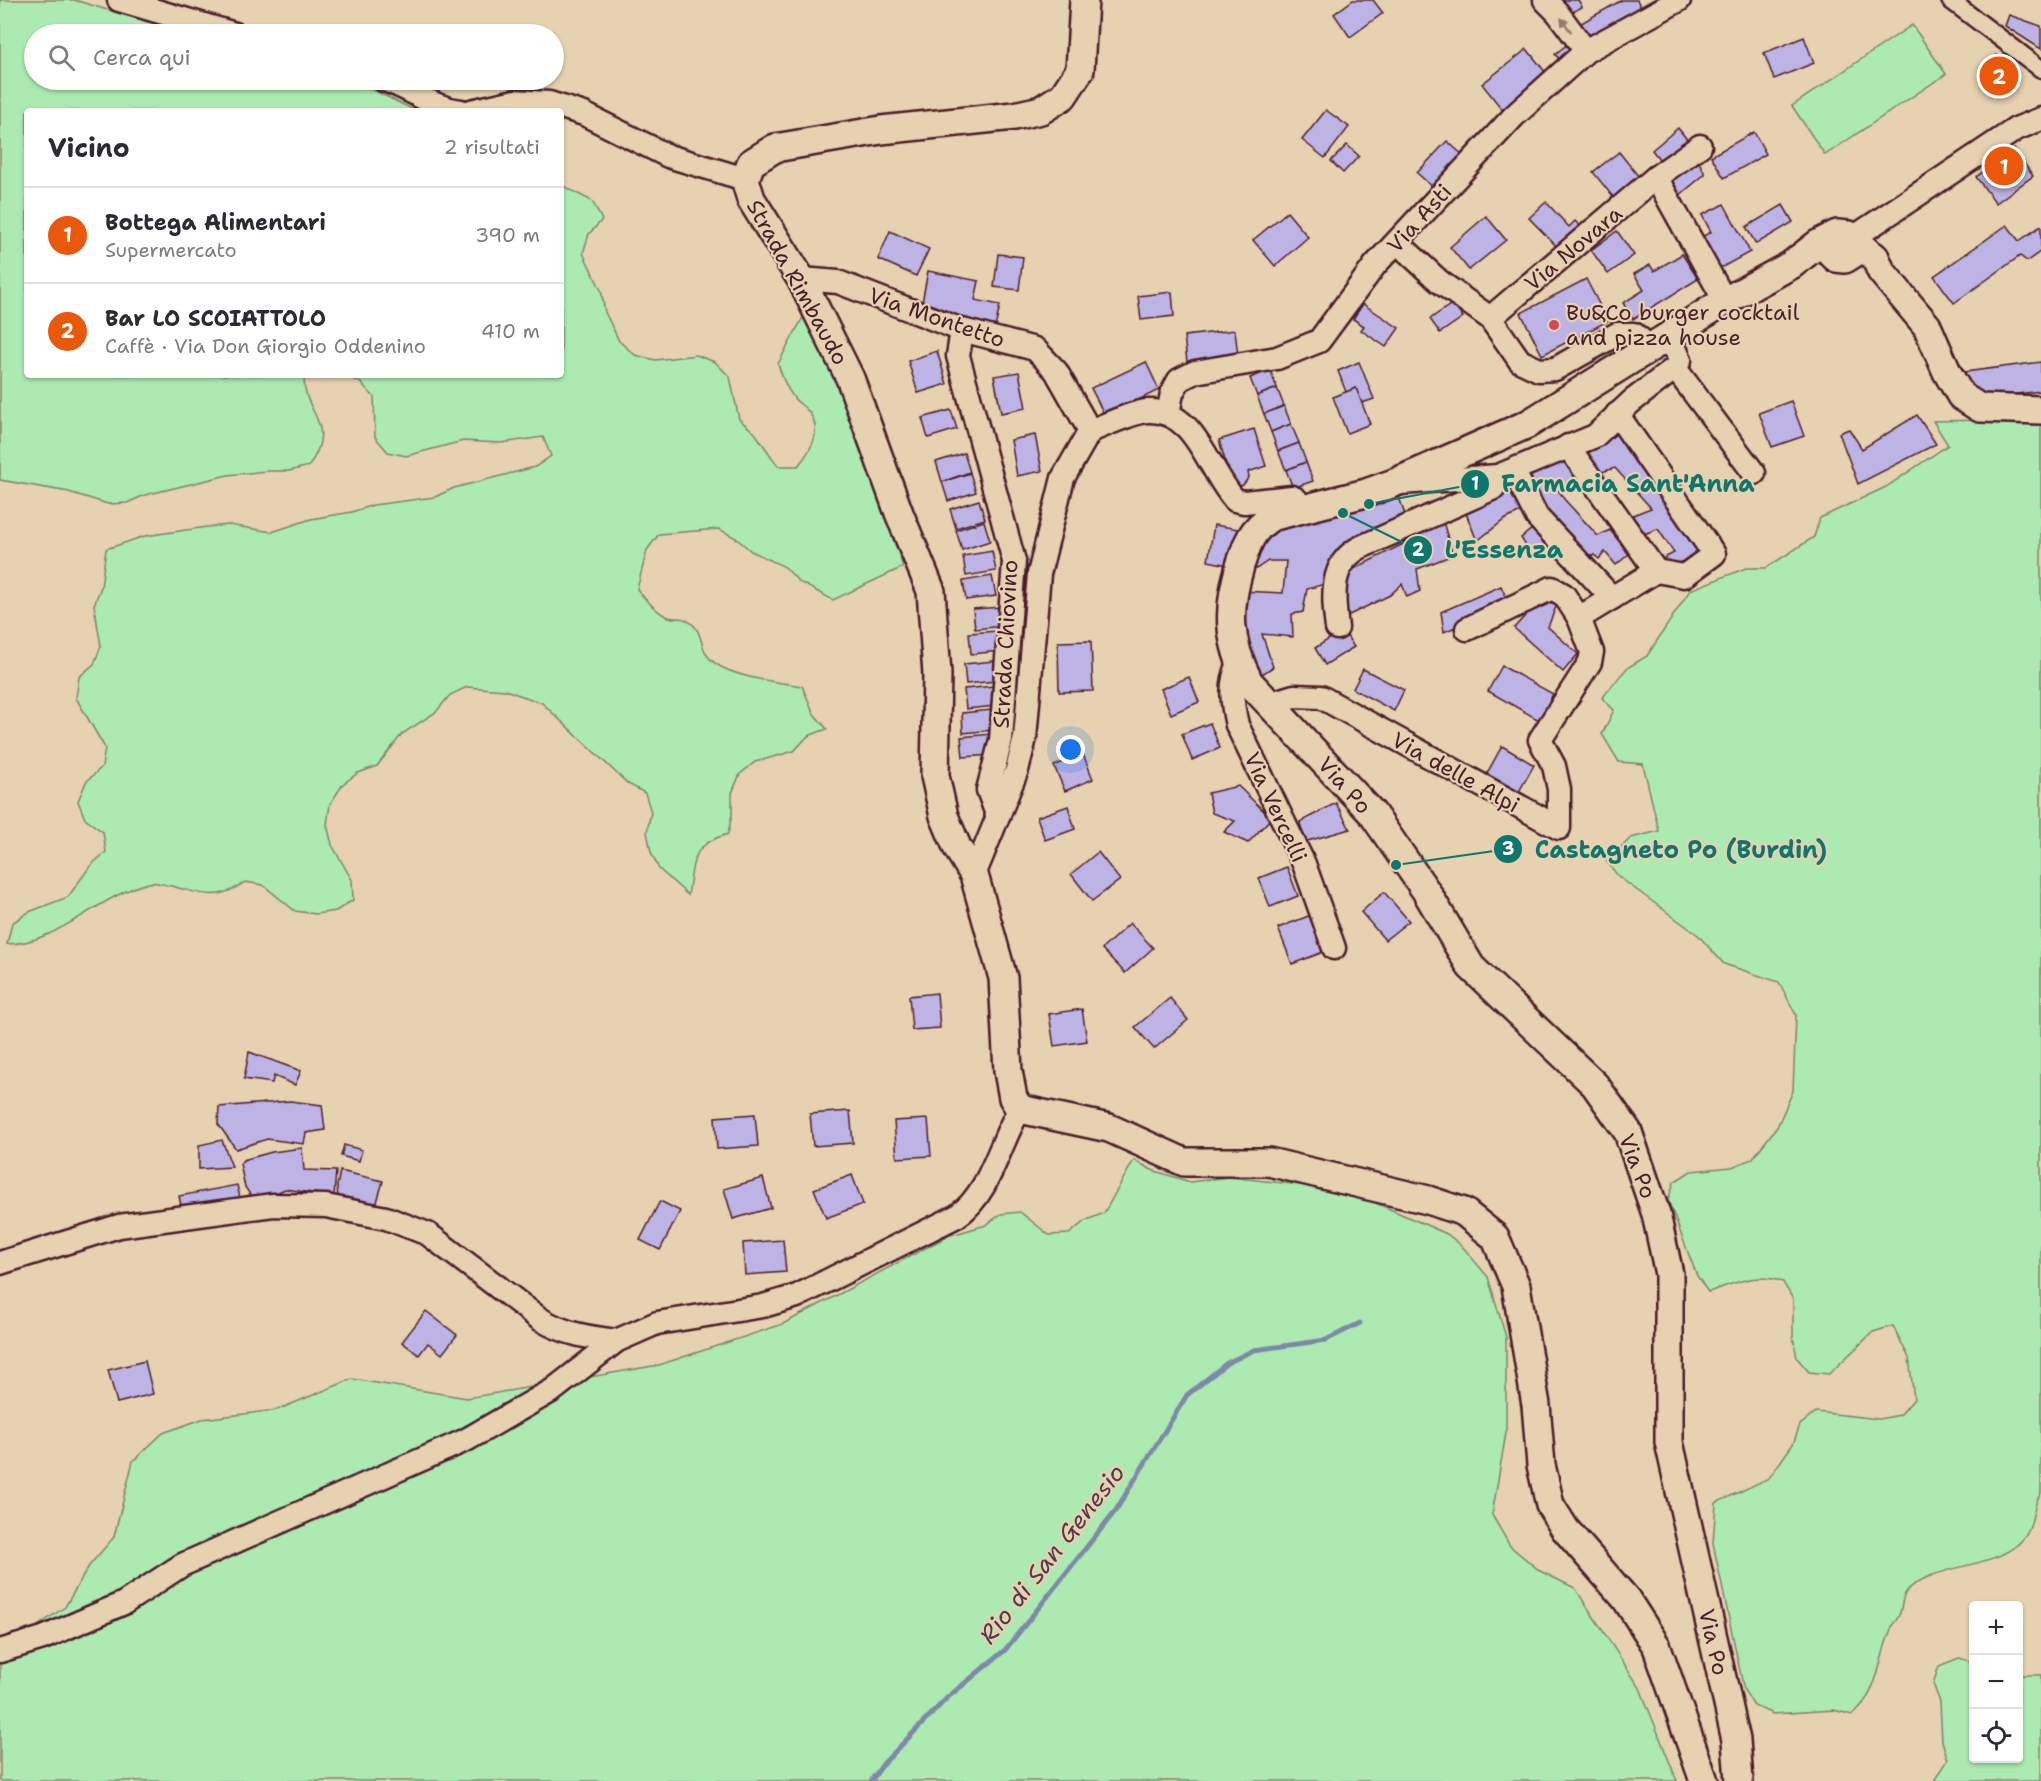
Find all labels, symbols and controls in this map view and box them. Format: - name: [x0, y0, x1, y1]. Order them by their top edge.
- one-way arrow: [1561, 17, 1573, 32]
- search box: [24, 24, 564, 90]
- icon: search: [45, 41, 78, 74]
- text: Cerca qui: [93, 43, 191, 72]
- pin: 2: [1980, 54, 2018, 98]
- text: Vicino: [48, 130, 130, 165]
- text: 2 risultati: [444, 134, 540, 160]
- pin: 1: [1984, 144, 2024, 188]
- street label: Via Asti: [1381, 178, 1458, 259]
- street label: Strada Rimbaudo: [740, 194, 855, 370]
- street label: Via Novara: [1518, 199, 1628, 298]
- text: Bottega Alimentari: [105, 208, 326, 237]
- text: 1: [63, 222, 72, 248]
- text: 390 m: [475, 222, 540, 248]
- text: Supermercato: [105, 237, 237, 263]
- street label: Via Montetto: [865, 281, 1009, 354]
- place label: Bu&Co burger cocktail and pizza house: [1566, 298, 1800, 352]
- text: Bar LO SCOIATTOLO: [105, 304, 326, 333]
- text: 2: [61, 318, 75, 344]
- text: 410 m: [481, 318, 540, 344]
- marker: Bu&Co burger cocktail and pizza house: [1547, 318, 1561, 332]
- text: Caffè · Via Don Giorgio Oddenino: [105, 333, 426, 359]
- callout: Farmacia Sant'Anna: [1460, 463, 1767, 505]
- text: Farmacia Sant'Anna: [1501, 468, 1755, 500]
- text: 1: [1471, 472, 1479, 496]
- callout: L'Essenza: [1403, 529, 1576, 571]
- text: L'Essenza: [1445, 534, 1564, 566]
- text: 2: [1412, 538, 1425, 562]
- street label: Strada Chiovino: [987, 559, 1024, 729]
- street label: Via delle Alpi: [1387, 725, 1525, 820]
- your location: [1056, 735, 1085, 764]
- street label: Via Vercelli: [1237, 747, 1314, 867]
- street label: Via Po: [1311, 751, 1378, 820]
- callout: Castagneto Po (Burdin): [1493, 828, 1839, 870]
- text: Castagneto Po (Burdin): [1535, 834, 1827, 866]
- text: 3: [1502, 837, 1514, 861]
- street label: Via Po: [1612, 1130, 1663, 1203]
- water label: Rio di San Genesio: [972, 1458, 1132, 1650]
- map controls: [1969, 1601, 2023, 1763]
- button: +: [1969, 1601, 2023, 1655]
- street label: Via Po: [1692, 1606, 1735, 1678]
- button: −: [1969, 1655, 2023, 1709]
- button: locate: [1969, 1709, 2023, 1763]

